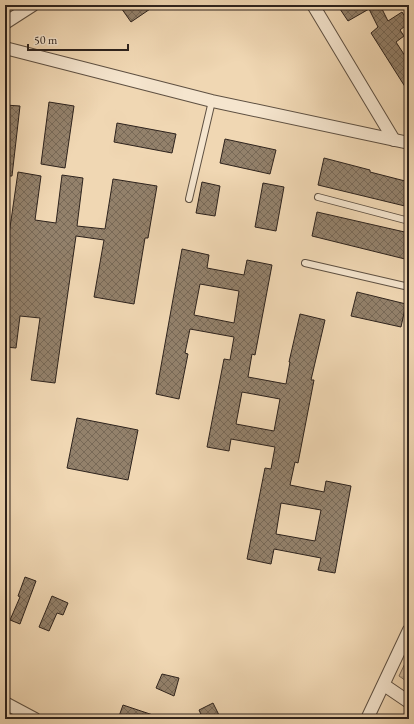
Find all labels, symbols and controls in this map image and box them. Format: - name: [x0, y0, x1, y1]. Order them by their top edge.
- scale bar: [28, 26, 128, 52]
- text: 50 m: [34, 32, 58, 48]

